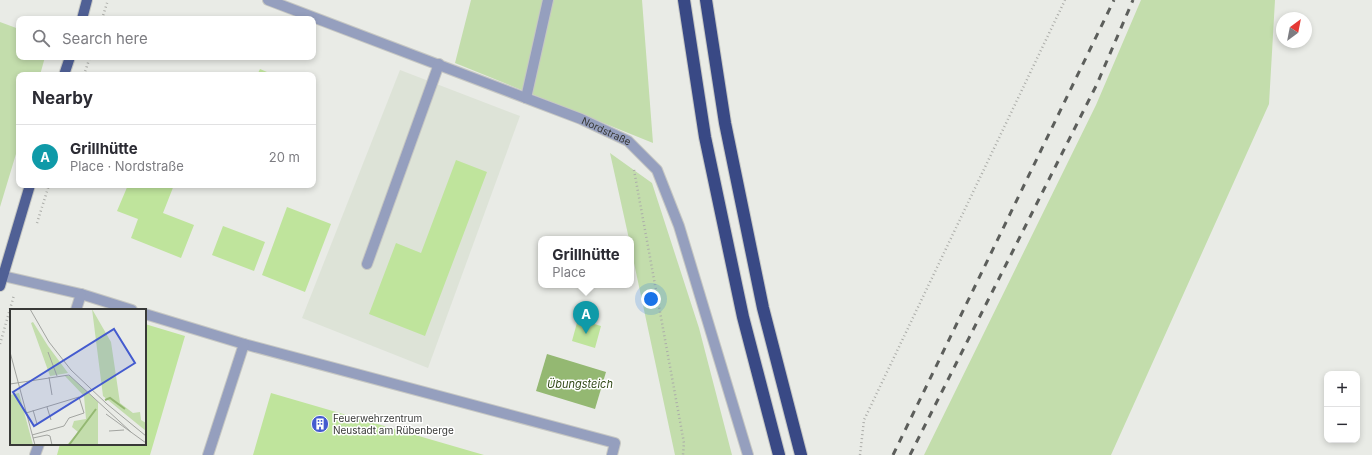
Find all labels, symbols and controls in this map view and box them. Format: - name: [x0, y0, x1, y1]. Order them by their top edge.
- north arrow: [1276, 12, 1312, 48]
- search box: [16, 16, 316, 60]
- icon: search: [30, 27, 52, 49]
- text: Search here: [62, 29, 148, 48]
- text: Nearby: [32, 88, 93, 108]
- street label: Nordstraße: [580, 114, 633, 148]
- text: Grillhütte: [70, 139, 138, 158]
- text: A: [40, 149, 50, 165]
- text: 20 m: [269, 149, 300, 165]
- text: Place · Nordstraße: [70, 158, 184, 174]
- popup: [538, 236, 634, 288]
- text: Grillhütte: [552, 245, 620, 264]
- text: Place: [552, 264, 586, 280]
- your location: [641, 289, 661, 309]
- pin: A: [573, 301, 599, 334]
- inset map: [10, 309, 146, 445]
- map controls: [1324, 371, 1360, 443]
- button: +: [1324, 371, 1360, 407]
- water label: Übungsteich: [547, 377, 613, 391]
- button: −: [1324, 407, 1360, 443]
- place label: Feuerwehrzentrum Neustadt am Rübenberge: [333, 412, 454, 436]
- building icon: Feuerwehrzentrum Neustadt am Rübenberge: [310, 414, 330, 434]

